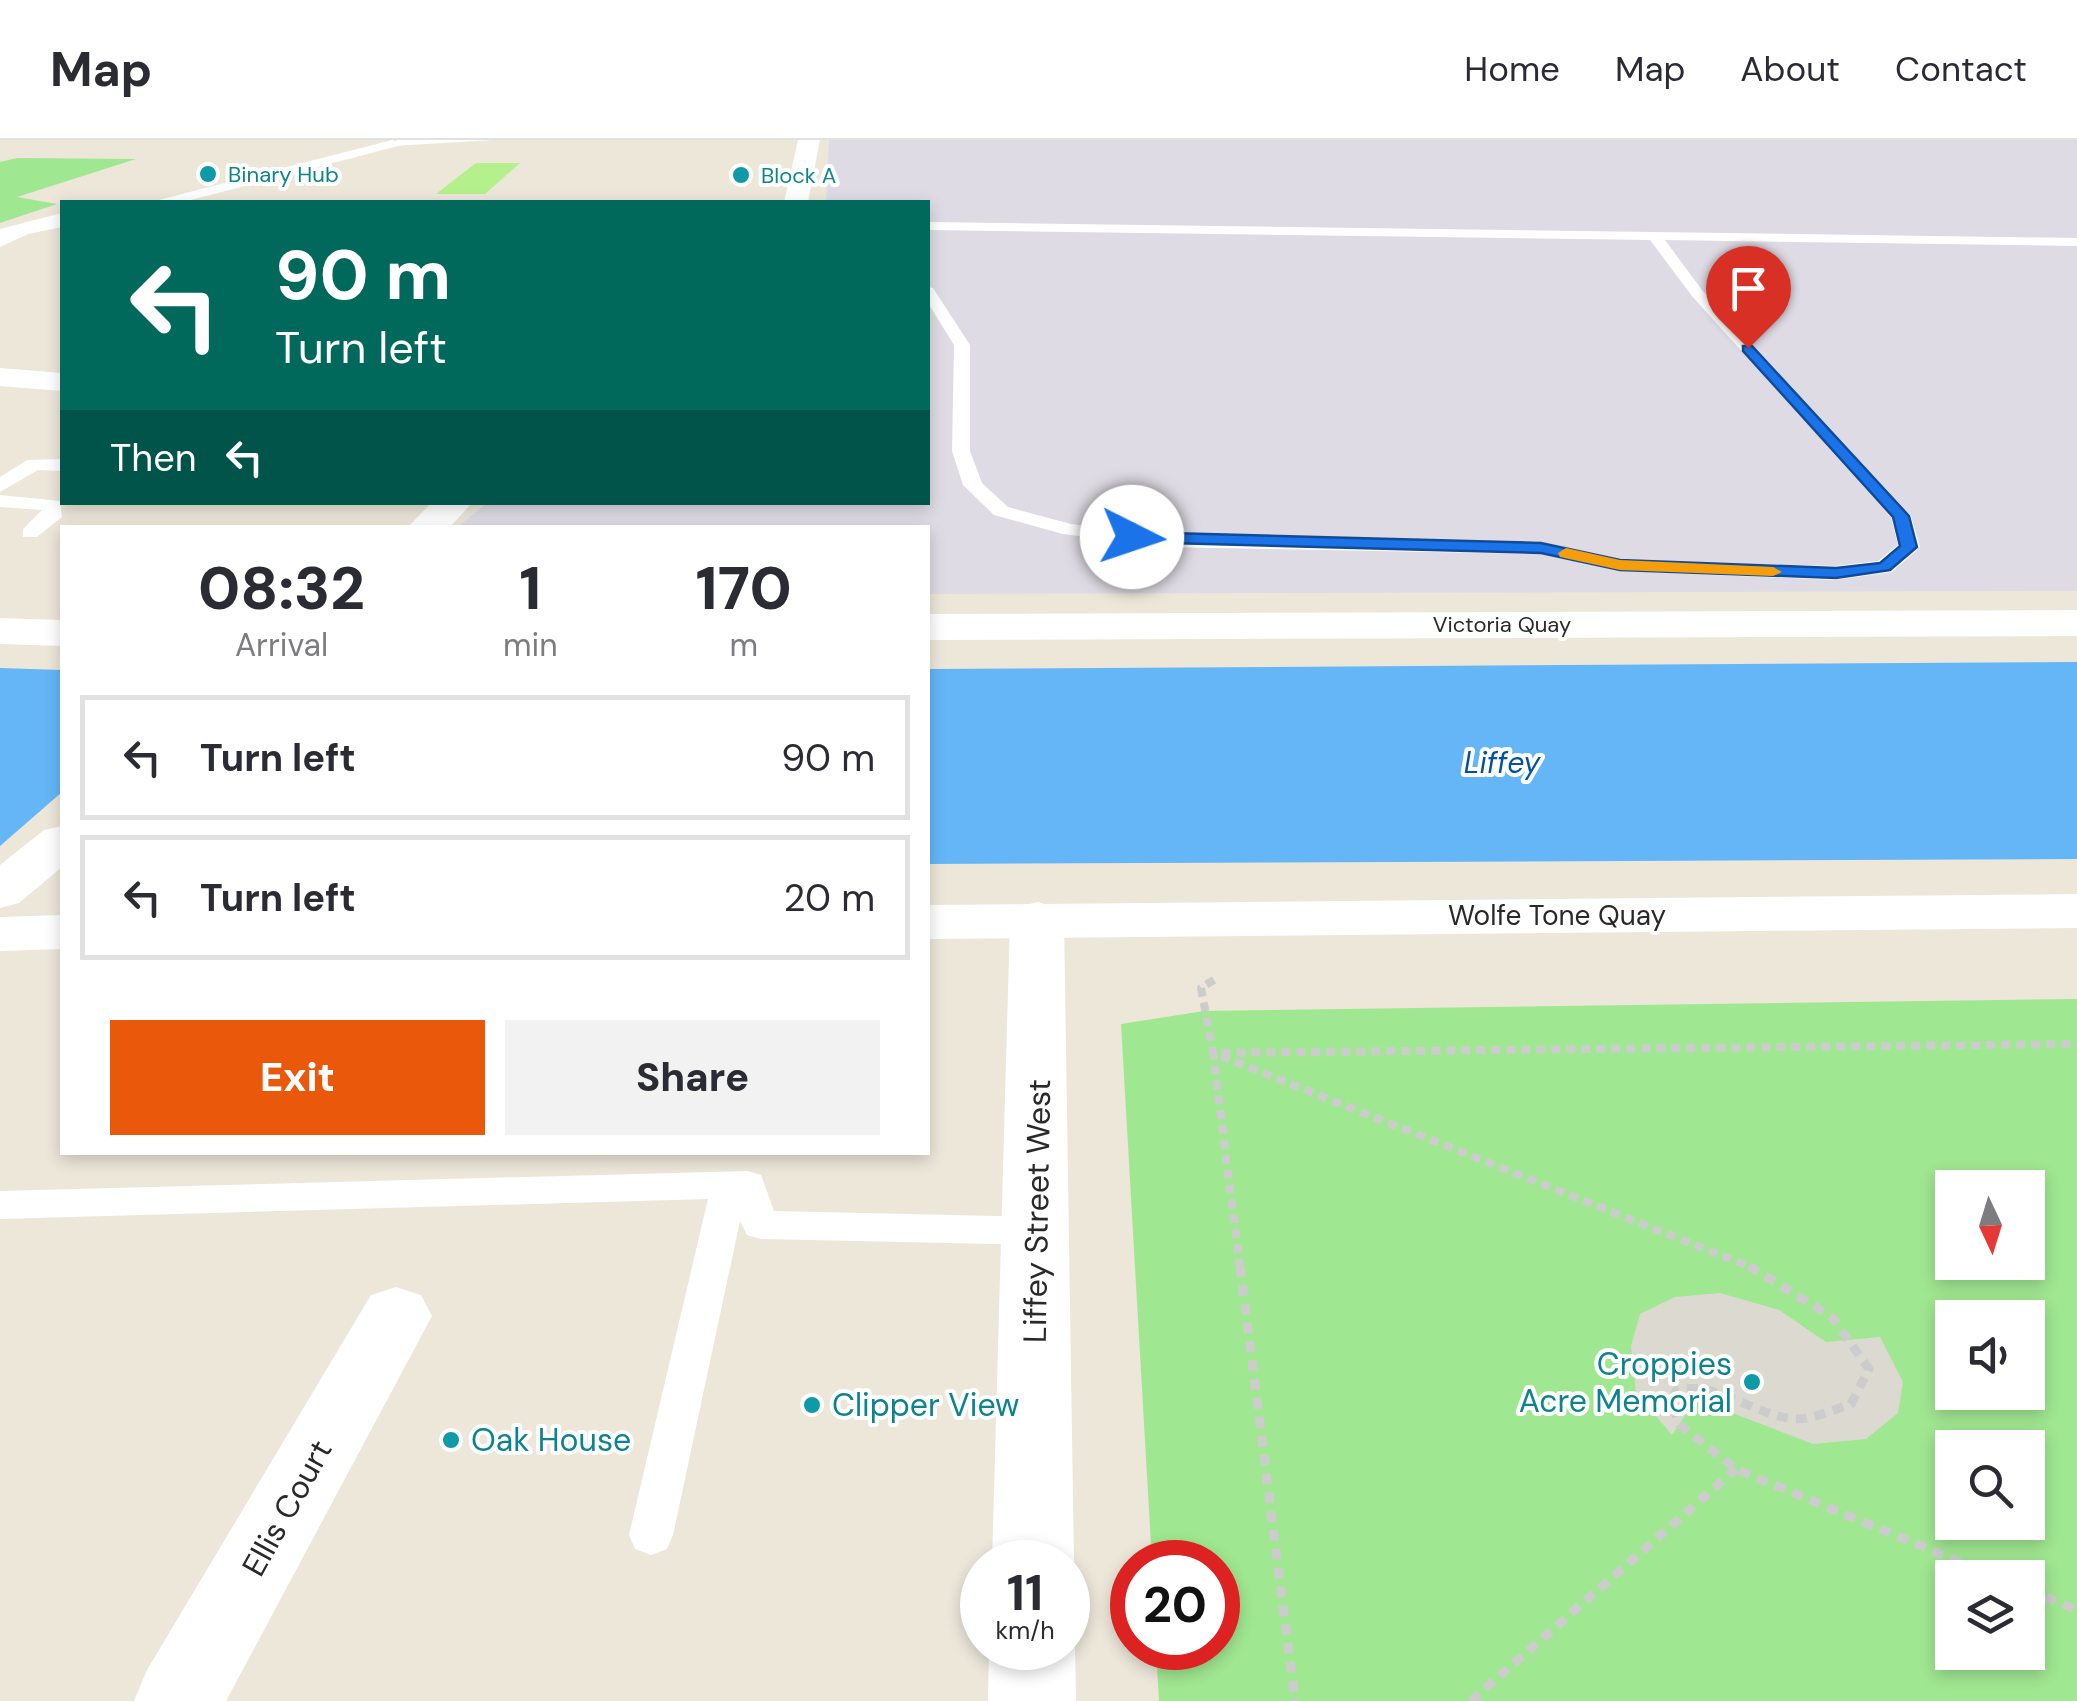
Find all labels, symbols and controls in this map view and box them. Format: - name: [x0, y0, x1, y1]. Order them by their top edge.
- text: Map: [50, 38, 152, 101]
- text: Home: [1464, 46, 1560, 92]
- text: Map: [1615, 46, 1685, 92]
- text: About: [1740, 46, 1840, 92]
- text: Contact: [1895, 46, 2027, 92]
- place label: Binary Hub: [228, 160, 339, 189]
- place label: Block A: [761, 161, 836, 190]
- marker: Binary Hub: [197, 163, 219, 185]
- marker: Block A: [730, 164, 752, 186]
- text: 90 m: [275, 230, 451, 321]
- icon: left: [110, 240, 240, 370]
- pin: [1706, 246, 1791, 349]
- icon: arrive: [1721, 261, 1776, 316]
- text: Turn left: [275, 318, 447, 377]
- icon: left: [217, 430, 272, 485]
- text: Then: [110, 433, 197, 483]
- position arrow: [1080, 485, 1184, 589]
- text: 08:32: [198, 549, 365, 628]
- text: 1: [519, 549, 541, 628]
- text: 170: [696, 549, 792, 628]
- street label: Victoria Quay: [1433, 610, 1571, 639]
- text: Arrival: [235, 624, 328, 666]
- text: min: [503, 624, 558, 666]
- text: m: [730, 624, 758, 666]
- icon: left: [115, 730, 170, 785]
- text: Turn left: [200, 733, 356, 783]
- text: 90 m: [781, 733, 875, 783]
- water label: Liffey: [1464, 743, 1542, 782]
- icon: left: [115, 870, 170, 925]
- text: Turn left: [200, 873, 356, 923]
- text: 20 m: [784, 873, 875, 923]
- street label: Wolfe Tone Quay: [1448, 897, 1666, 934]
- button: Exit: [110, 1020, 485, 1135]
- button: Share: [505, 1020, 880, 1135]
- street label: Liffey Street West: [1014, 1079, 1060, 1343]
- north arrow: [1935, 1170, 2045, 1280]
- map controls: [1935, 1170, 2045, 1670]
- button: sound: [1935, 1300, 2045, 1410]
- place label: Croppies Acre Memorial: [1519, 1343, 1732, 1422]
- marker: Croppies Acre Memorial: [1741, 1371, 1763, 1393]
- place label: Clipper View: [832, 1384, 1019, 1426]
- marker: Clipper View: [801, 1394, 823, 1416]
- place label: Oak House: [471, 1419, 631, 1461]
- marker: Oak House: [440, 1429, 462, 1451]
- button: search: [1935, 1430, 2045, 1540]
- street label: Ellis Court: [232, 1433, 342, 1583]
- speed limit sign: 20: [1110, 1540, 1240, 1670]
- text: 11: [1007, 1560, 1043, 1626]
- button: layers: [1935, 1560, 2045, 1670]
- text: km/h: [995, 1614, 1055, 1647]

